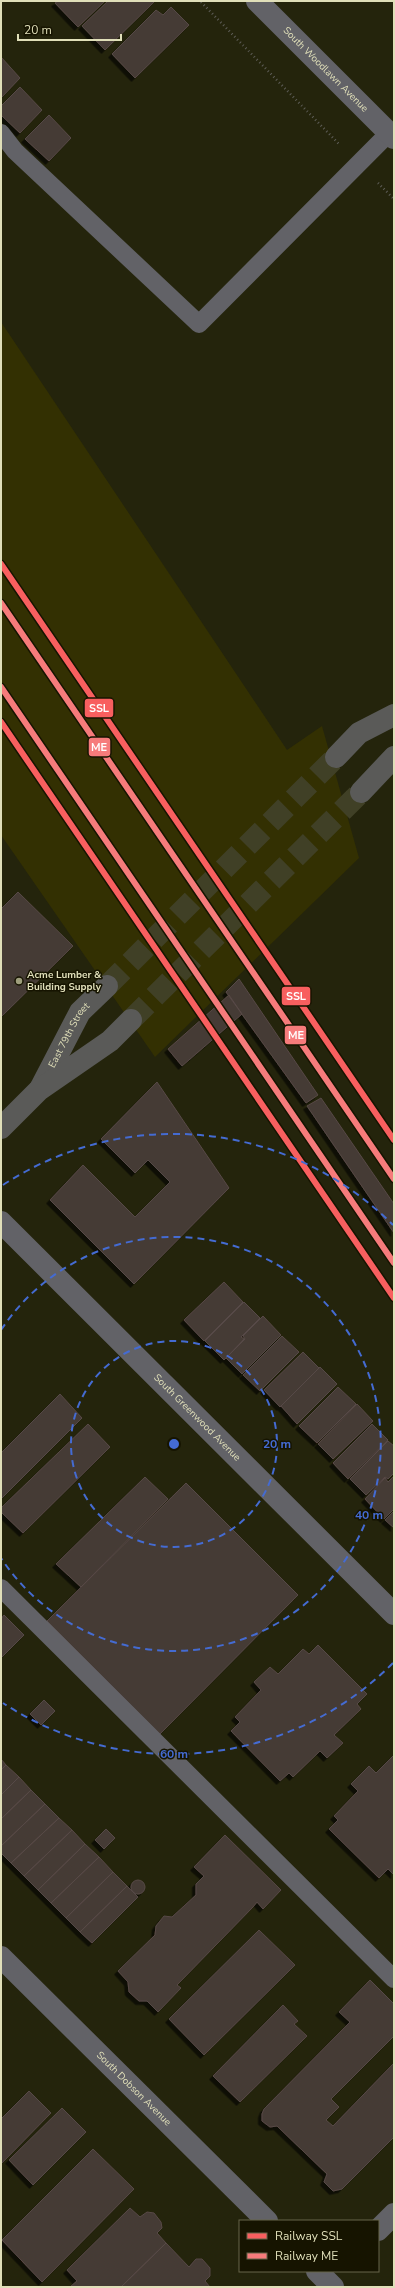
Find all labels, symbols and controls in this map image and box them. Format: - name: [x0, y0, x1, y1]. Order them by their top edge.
- scale bar: [18, 16, 121, 42]
- text: 20 m: [24, 22, 52, 38]
- street label: South Woodlawn Avenue: [280, 24, 371, 115]
- line badge: SSL: [84, 698, 114, 718]
- text: SSL: [89, 701, 109, 716]
- line badge: ME: [88, 737, 111, 757]
- text: ME: [91, 740, 107, 755]
- place label: Acme Lumber & Building Supply: [27, 968, 102, 994]
- marker: Acme Lumber & Building Supply: [14, 976, 24, 986]
- line badge: SSL: [281, 986, 311, 1006]
- text: SSL: [286, 989, 306, 1004]
- street label: East 79th Street: [45, 999, 93, 1070]
- line badge: ME: [284, 1025, 307, 1045]
- text: ME: [288, 1028, 304, 1043]
- street label: South Greenwood Avenue: [150, 1371, 244, 1464]
- text: 20 m: [263, 1436, 291, 1452]
- centre of rings: [167, 1437, 181, 1451]
- text: 40 m: [355, 1507, 383, 1523]
- text: 60 m: [160, 1746, 188, 1762]
- street label: South Dobson Avenue: [93, 2048, 174, 2129]
- legend: [239, 2220, 379, 2272]
- text: Railway SSL: [275, 2228, 343, 2244]
- text: Railway ME: [275, 2248, 338, 2264]

